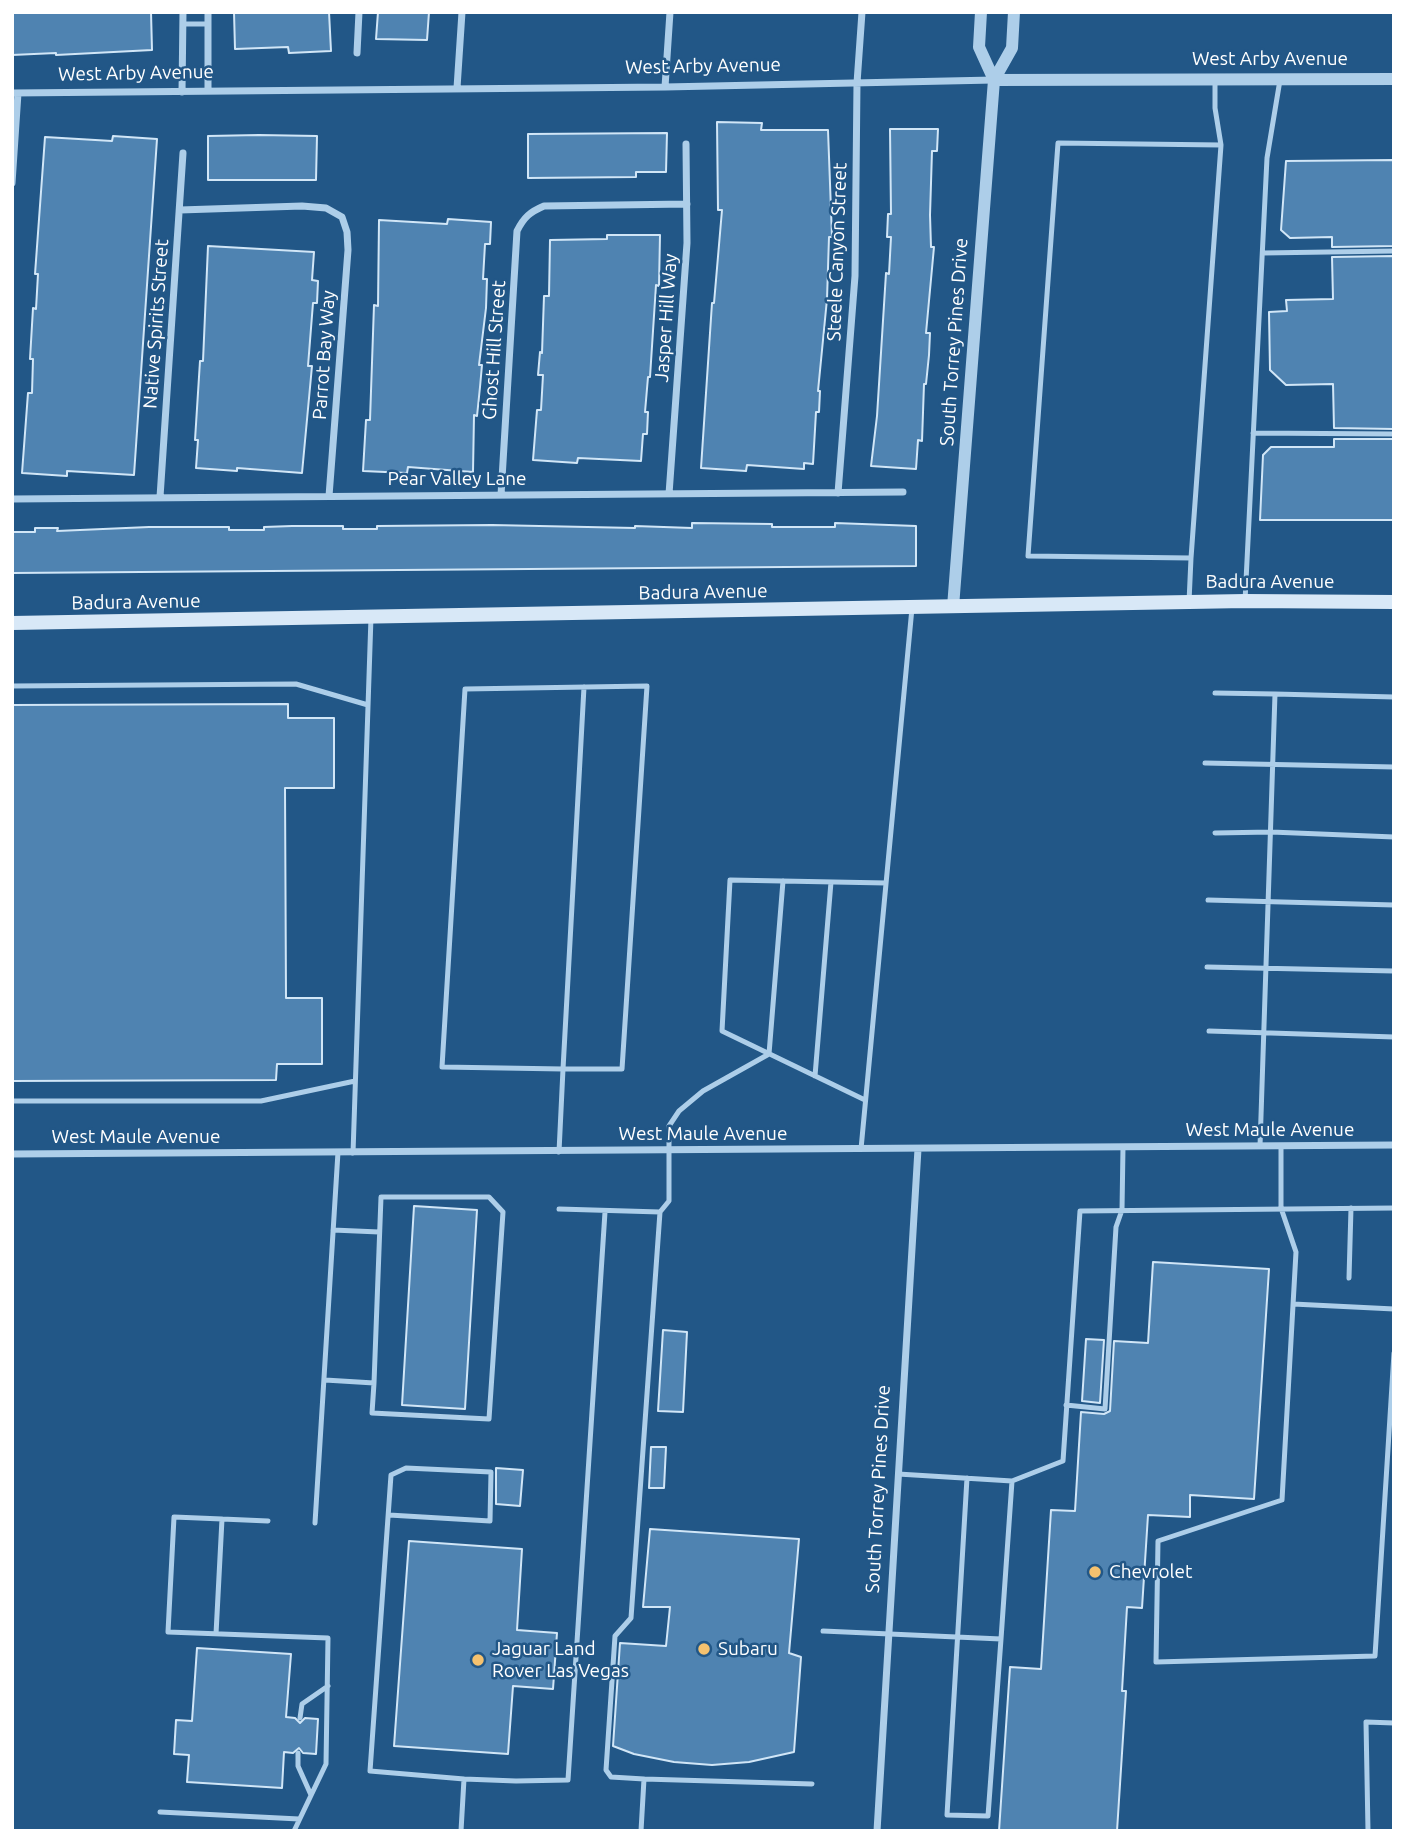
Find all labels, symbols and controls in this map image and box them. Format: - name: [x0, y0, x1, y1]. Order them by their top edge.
- street label: West Arby Avenue: [1192, 48, 1348, 70]
- street label: West Arby Avenue: [625, 53, 781, 79]
- street label: West Arby Avenue: [58, 60, 214, 86]
- street label: Steele Canyon Street: [822, 162, 852, 342]
- street label: South Torrey Pines Drive: [935, 237, 973, 447]
- street label: Native Spirits Street: [139, 238, 173, 410]
- street label: Jasper Hill Way: [650, 253, 682, 383]
- street label: Ghost Hill Street: [478, 279, 510, 421]
- street label: Parrot Bay Way: [308, 290, 340, 420]
- street label: Pear Valley Lane: [387, 468, 527, 490]
- street label: Badura Avenue: [1205, 571, 1335, 593]
- street label: Badura Avenue: [638, 579, 768, 605]
- street label: Badura Avenue: [71, 589, 201, 615]
- street label: West Maule Avenue: [1186, 1119, 1354, 1141]
- street label: West Maule Avenue: [619, 1123, 787, 1145]
- street label: West Maule Avenue: [52, 1126, 220, 1148]
- street label: South Torrey Pines Drive: [861, 1384, 895, 1594]
- place label: Chevrolet: [1109, 1561, 1192, 1583]
- marker: Chevrolet: [1087, 1564, 1103, 1580]
- place label: Jaguar Land Rover Las Vegas: [492, 1638, 629, 1682]
- place label: Subaru: [718, 1638, 778, 1660]
- marker: Subaru: [696, 1641, 712, 1657]
- marker: Jaguar Land Rover Las Vegas: [470, 1652, 486, 1668]

